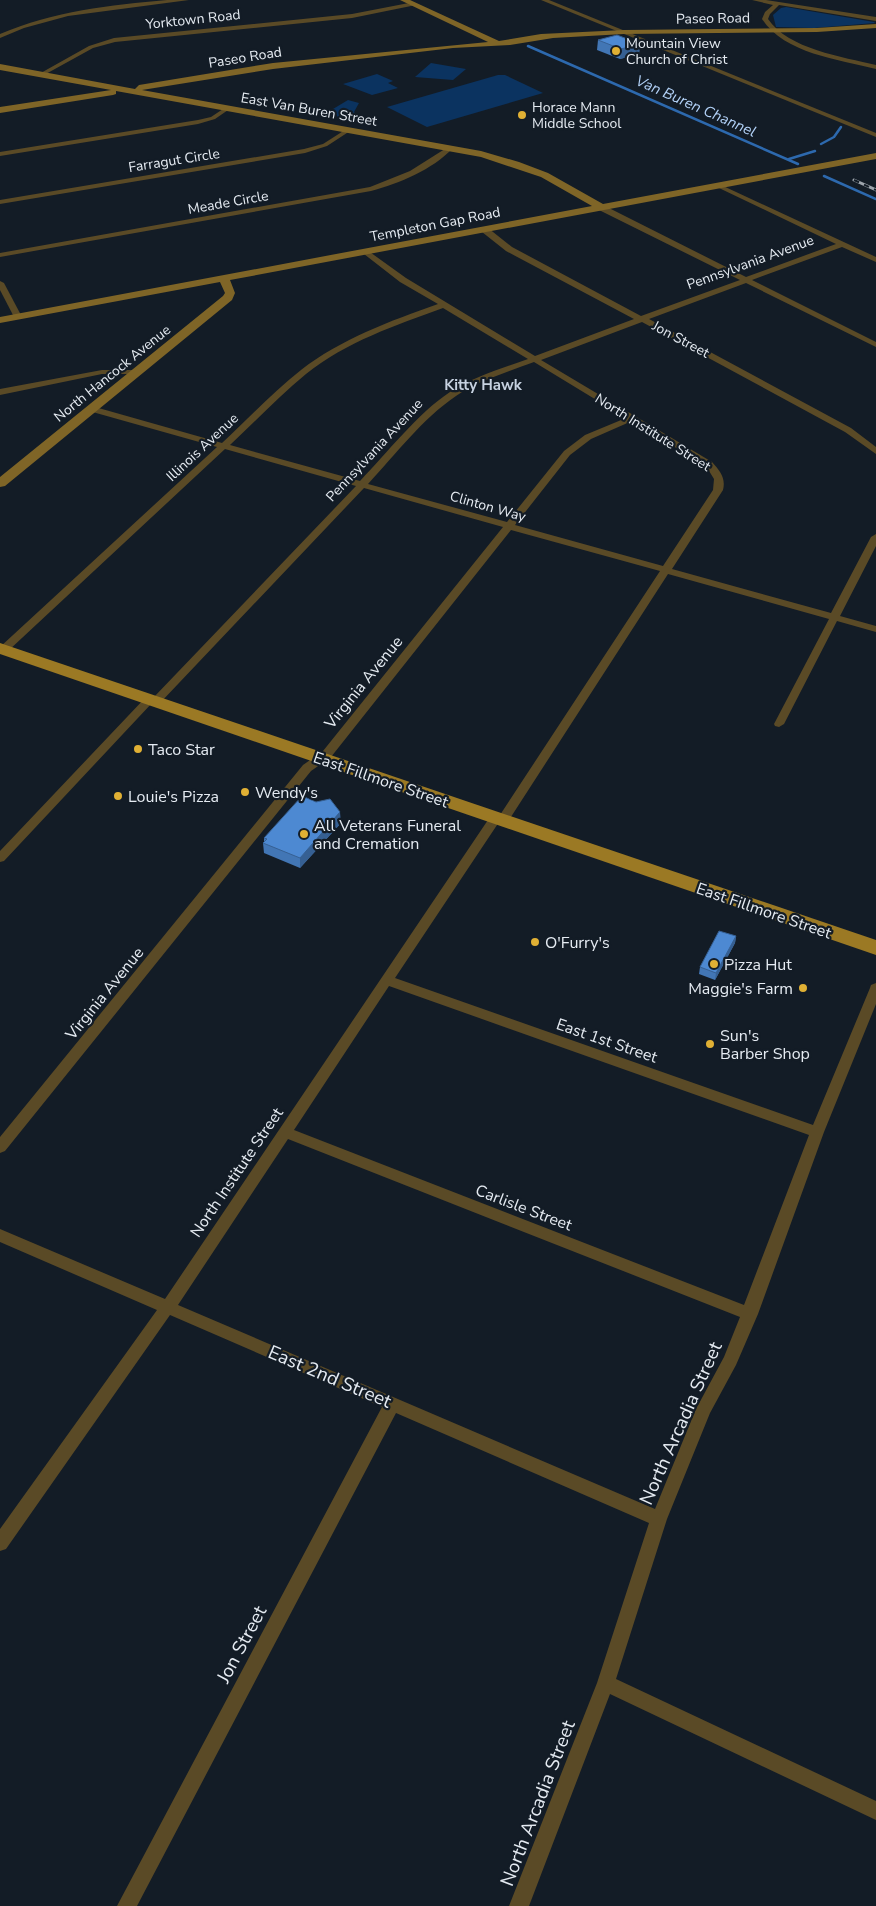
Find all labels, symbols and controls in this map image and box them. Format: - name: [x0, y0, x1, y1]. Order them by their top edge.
- street label: Yorktown Road: [144, 5, 241, 34]
- street label: Paseo Road: [676, 8, 750, 29]
- place label: Mountain View Church of Christ: [626, 34, 727, 69]
- street label: Paseo Road: [207, 42, 283, 73]
- marker: Mountain View Church of Christ: [610, 45, 622, 57]
- water label: Van Buren Channel: [633, 70, 759, 142]
- street label: East Van Buren Street: [239, 88, 379, 131]
- place label: Horace Mann Middle School: [532, 98, 622, 133]
- marker: Horace Mann Middle School: [516, 109, 528, 121]
- street label: Farragut Circle: [127, 144, 221, 177]
- street label: Meade Circle: [186, 186, 270, 219]
- street label: Templeton Gap Road: [368, 203, 502, 246]
- street label: Pennsylvania Avenue: [684, 231, 816, 294]
- street label: Jon Street: [648, 316, 713, 362]
- street label: North Hancock Avenue: [50, 320, 175, 426]
- district label: Kitty Hawk: [444, 375, 523, 395]
- street label: North Institute Street: [591, 389, 714, 476]
- street label: Pennsylvania Avenue: [322, 395, 427, 506]
- street label: Illinois Avenue: [162, 409, 242, 486]
- street label: Clinton Way: [448, 487, 529, 527]
- street label: Virginia Avenue: [319, 632, 408, 734]
- place label: Taco Star: [148, 739, 215, 761]
- marker: Taco Star: [132, 743, 144, 755]
- street label: East Fillmore Street: [310, 747, 452, 814]
- place label: Wendy's: [255, 782, 318, 804]
- place label: Louie's Pizza: [128, 786, 219, 808]
- marker: Wendy's: [239, 786, 251, 798]
- marker: Louie's Pizza: [112, 790, 124, 802]
- place label: All Veterans Funeral and Cremation: [314, 815, 461, 855]
- marker: All Veterans Funeral and Cremation: [298, 828, 310, 840]
- street label: East Fillmore Street: [693, 878, 835, 945]
- place label: O'Furry's: [545, 932, 610, 954]
- marker: O'Furry's: [529, 936, 541, 948]
- street label: Virginia Avenue: [60, 943, 149, 1045]
- place label: Pizza Hut: [724, 954, 792, 976]
- marker: Pizza Hut: [708, 958, 720, 970]
- place label: Maggie's Farm: [688, 978, 793, 1000]
- marker: Maggie's Farm: [797, 982, 809, 994]
- street label: East 1st Street: [553, 1013, 661, 1069]
- place label: Sun's Barber Shop: [720, 1025, 810, 1065]
- marker: Sun's Barber Shop: [704, 1038, 716, 1050]
- street label: North Institute Street: [185, 1103, 289, 1242]
- street label: Carlisle Street: [472, 1179, 575, 1237]
- street label: North Arcadia Street: [633, 1337, 729, 1509]
- street label: East 2nd Street: [264, 1339, 396, 1415]
- street label: Jon Street: [210, 1601, 273, 1689]
- street label: North Arcadia Street: [494, 1716, 582, 1890]

